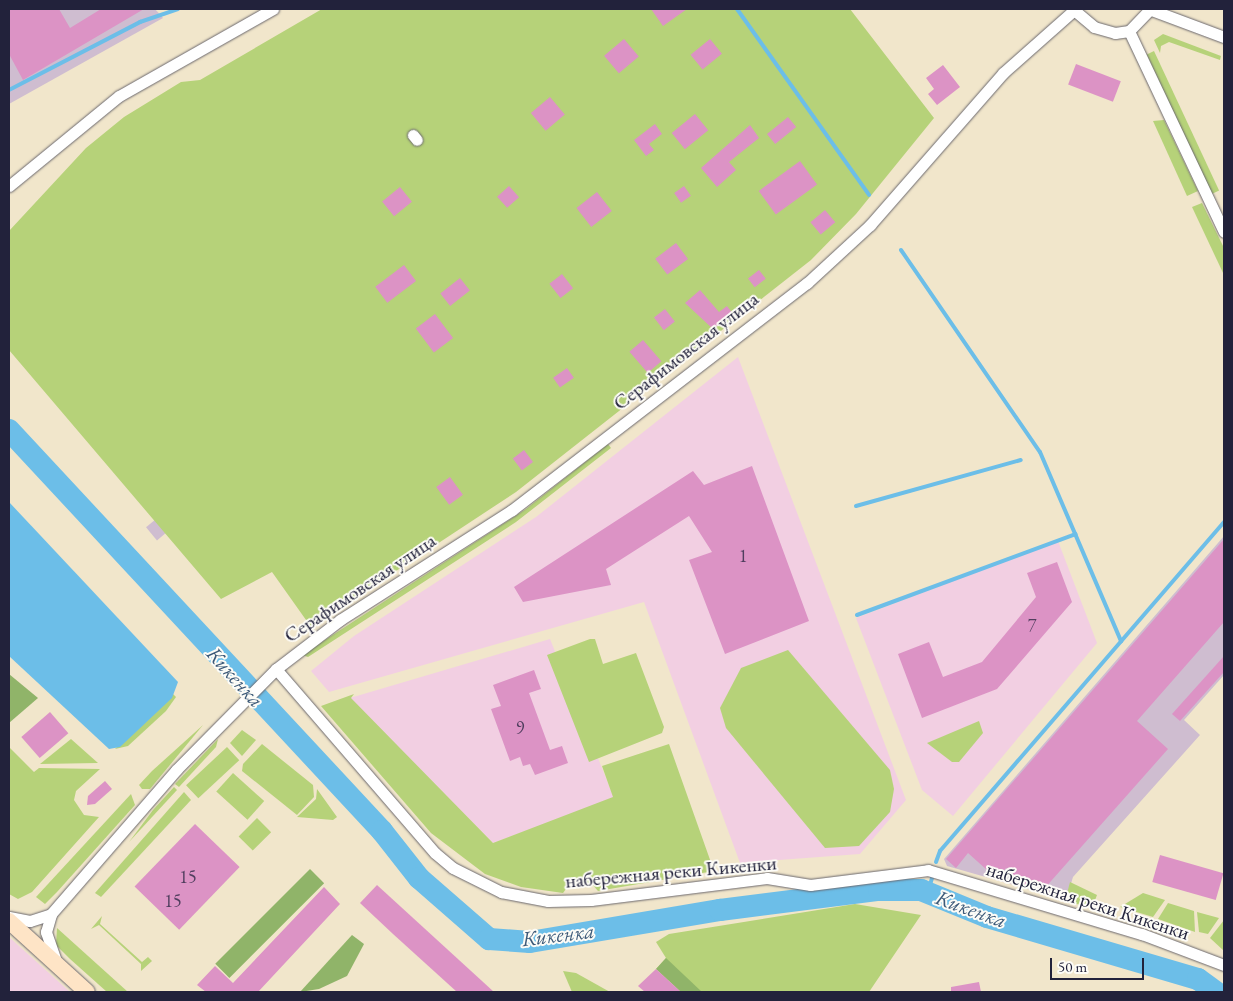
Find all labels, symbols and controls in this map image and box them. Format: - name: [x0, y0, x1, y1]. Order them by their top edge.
- street label: Серафимовская улица: [609, 287, 763, 415]
- street label: Серафимовская улица: [280, 528, 440, 648]
- house number: 1: [739, 545, 747, 567]
- house number: 7: [1028, 615, 1036, 637]
- water label: Кикенка: [201, 641, 269, 713]
- house number: 9: [516, 717, 524, 739]
- street label: набережная реки Кикенки: [564, 851, 778, 893]
- street label: набережная реки Кикенки: [983, 857, 1193, 945]
- house number: 15: [179, 866, 197, 888]
- water label: Кикенка: [932, 885, 1010, 933]
- house number: 15: [164, 890, 182, 912]
- water label: Кикенка: [520, 918, 596, 952]
- scale bar: [1053, 948, 1147, 980]
- text: 50 m: [1058, 957, 1087, 976]

